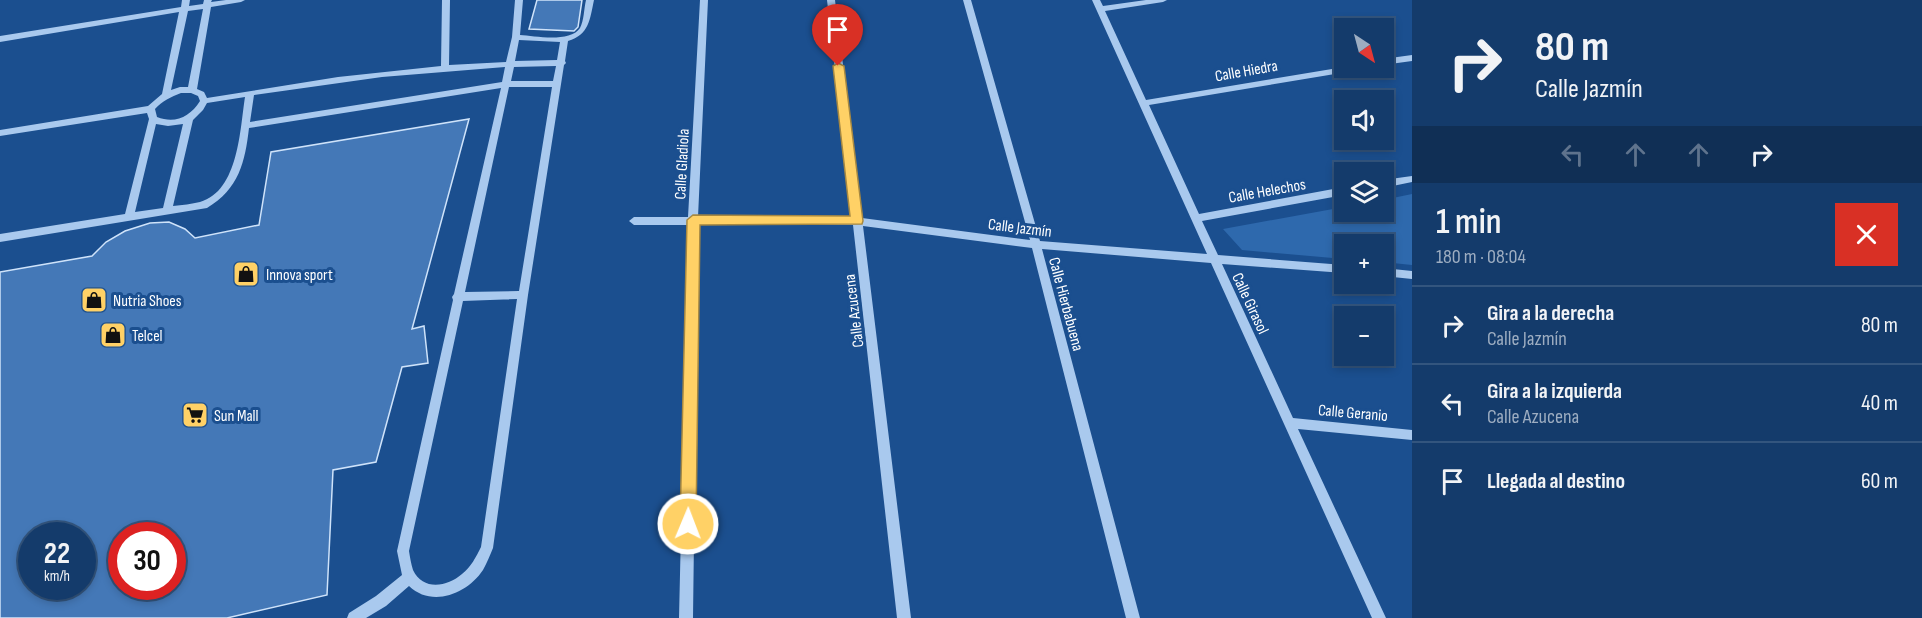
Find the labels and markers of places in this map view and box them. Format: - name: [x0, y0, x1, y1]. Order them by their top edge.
- pin: [812, 4, 863, 66]
- shop icon: Innova sport: [231, 259, 261, 289]
- place label: Innova sport: [266, 266, 333, 285]
- shop icon: Nutria Shoes: [79, 285, 109, 315]
- place label: Nutria Shoes: [113, 292, 182, 311]
- shop icon: Telcel: [98, 320, 128, 350]
- place label: Telcel: [132, 327, 163, 346]
- supermarket icon: Sun Mall: [180, 400, 210, 430]
- place label: Sun Mall: [214, 407, 259, 426]

